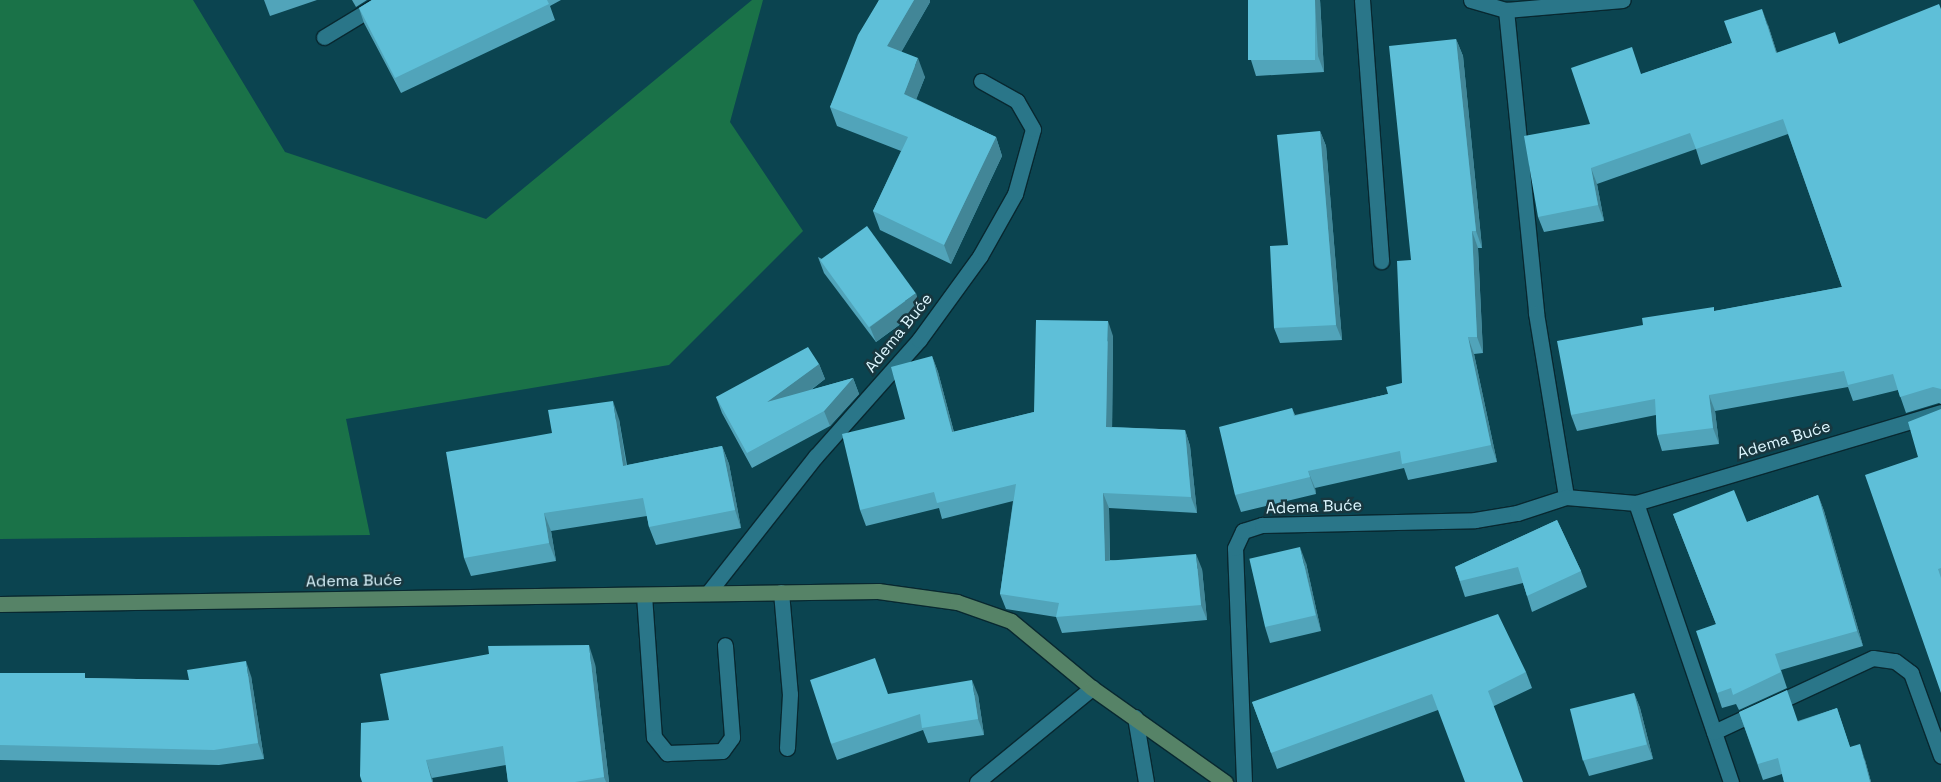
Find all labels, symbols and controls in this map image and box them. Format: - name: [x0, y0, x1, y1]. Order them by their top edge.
- street label: Adema Buće: [861, 290, 937, 376]
- street label: Adema Buće: [1735, 417, 1833, 463]
- street label: Adema Buće: [1266, 496, 1362, 518]
- street label: Adema Buće: [306, 571, 402, 591]

